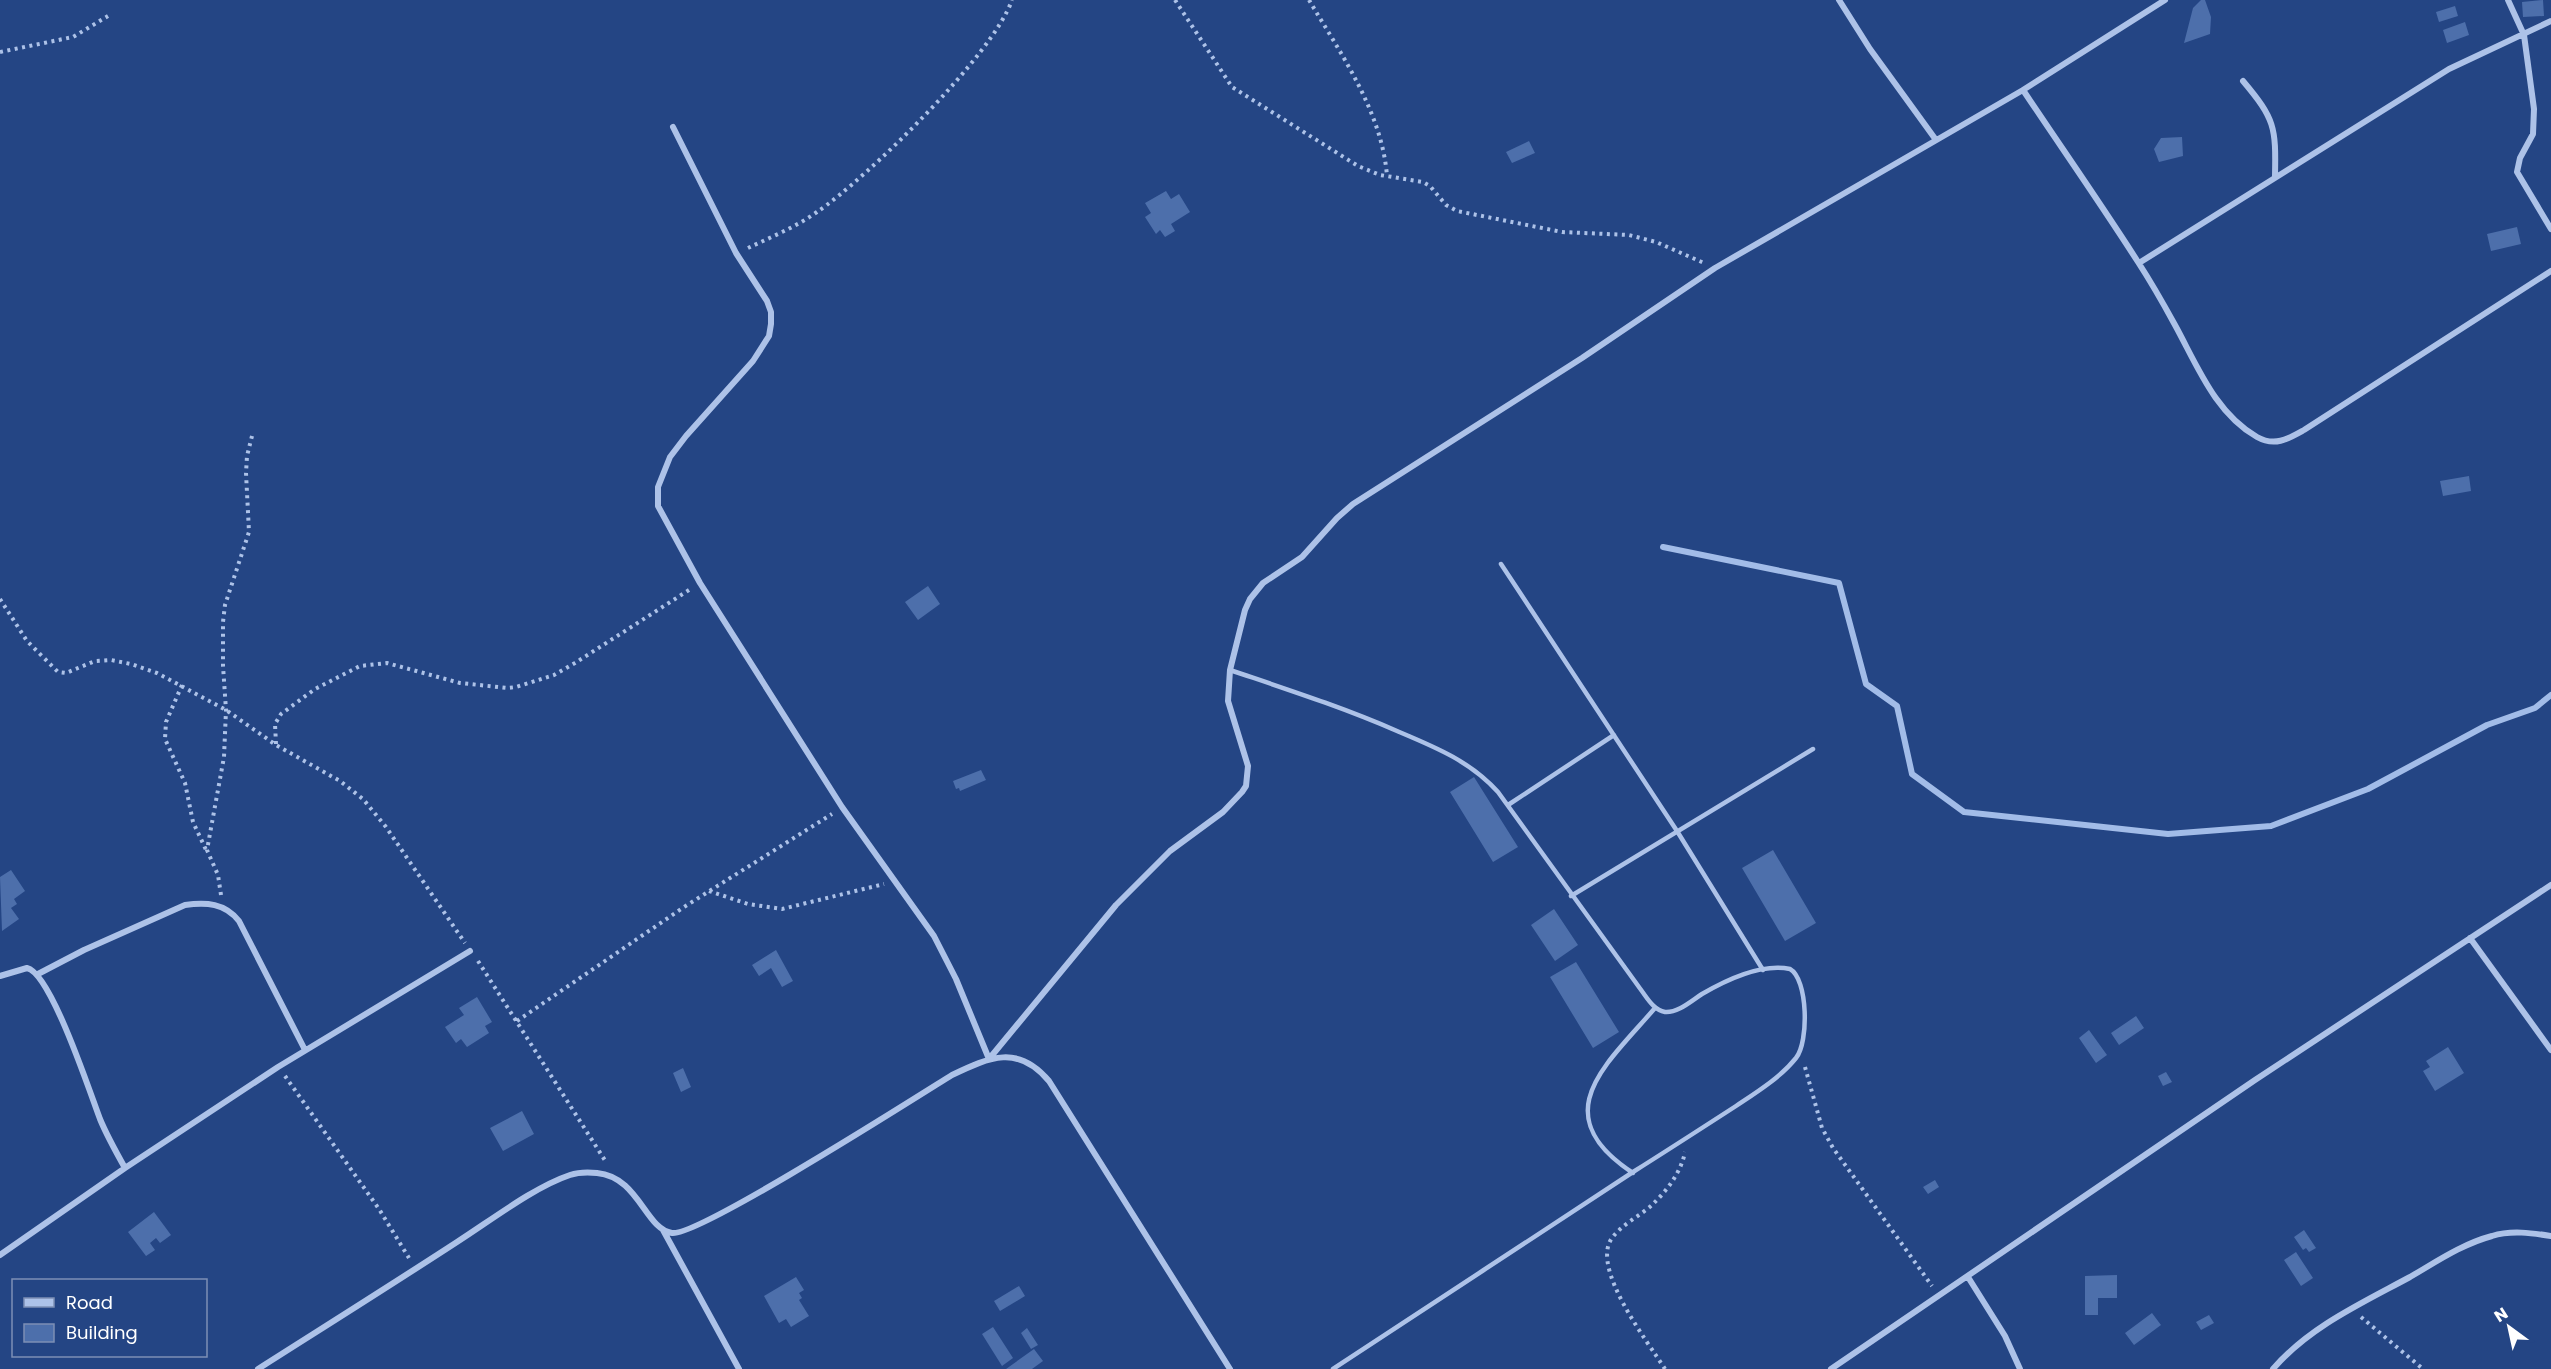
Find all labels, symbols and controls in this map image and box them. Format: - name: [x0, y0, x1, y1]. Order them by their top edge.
- legend: [12, 1279, 207, 1357]
- text: Road: [66, 1290, 113, 1315]
- north arrow: [2479, 1297, 2539, 1357]
- text: N: [2490, 1302, 2512, 1328]
- text: Building: [66, 1320, 138, 1345]

